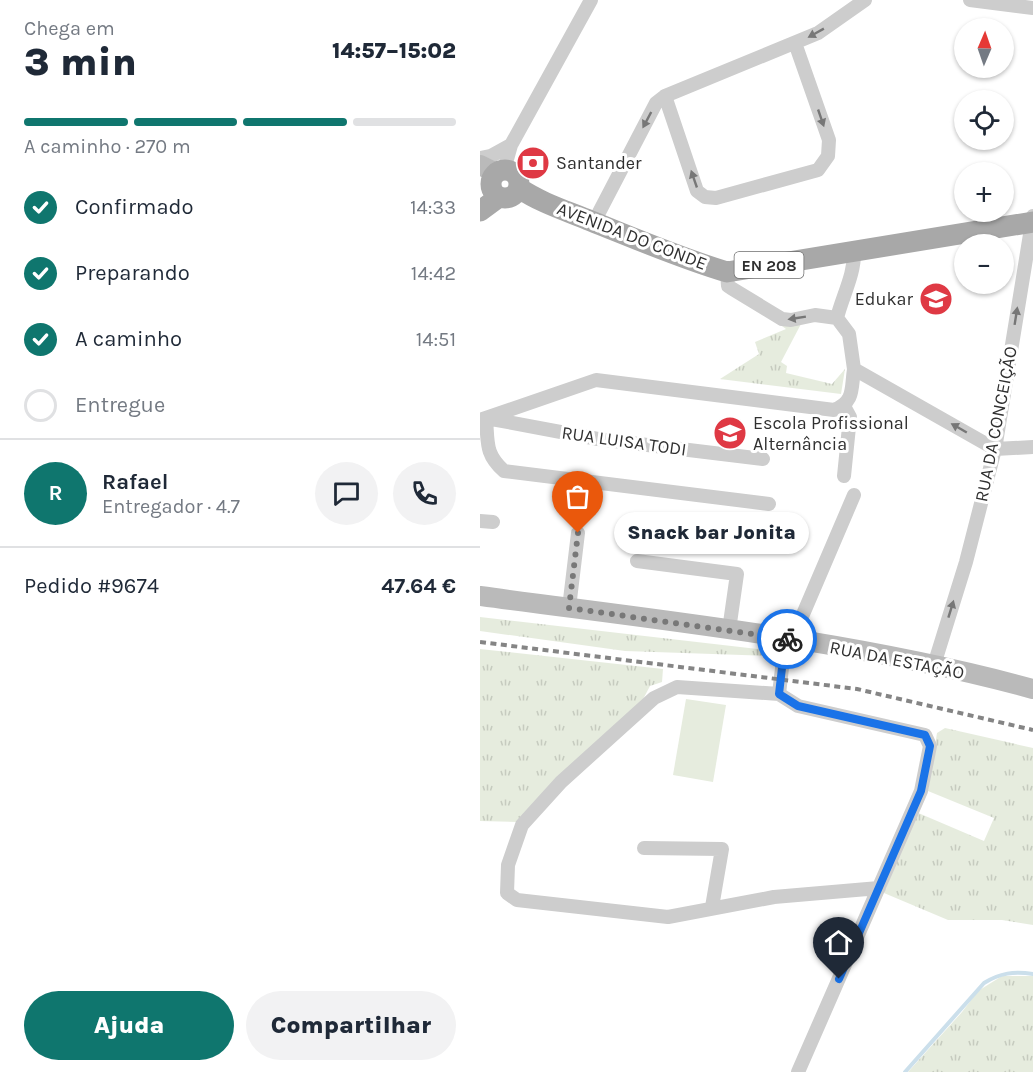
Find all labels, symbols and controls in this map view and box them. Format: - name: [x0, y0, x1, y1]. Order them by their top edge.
- text: Chega em: [24, 17, 115, 40]
- north arrow: [954, 18, 1014, 78]
- map controls: [954, 18, 1014, 294]
- one-way arrow: [808, 27, 824, 38]
- text: 14:57–15:02: [332, 38, 456, 64]
- text: 3 min: [24, 39, 137, 85]
- button: locate: [954, 90, 1014, 150]
- one-way arrow: [817, 109, 827, 127]
- one-way arrow: [642, 112, 652, 129]
- text: A caminho · 270 m: [24, 135, 191, 158]
- bank icon: Santander: [515, 145, 551, 181]
- place label: Santander: [556, 152, 642, 174]
- button: +: [954, 162, 1014, 222]
- one-way arrow: [688, 170, 698, 188]
- icon: check: [24, 191, 57, 224]
- text: Confirmado: [75, 194, 194, 220]
- text: 14:33: [410, 196, 456, 219]
- street label: AVENIDA DO CONDE: [554, 197, 710, 275]
- button: −: [954, 234, 1014, 294]
- road number: EN 208: [734, 252, 804, 278]
- icon: check: [24, 257, 57, 290]
- text: Preparando: [75, 260, 190, 286]
- text: 14:42: [411, 262, 456, 285]
- school or university icon: Edukar: [918, 281, 954, 317]
- place label: Edukar: [855, 288, 913, 310]
- one-way arrow: [1012, 307, 1021, 326]
- one-way arrow: [787, 313, 806, 322]
- icon: check: [24, 323, 57, 356]
- text: A caminho: [75, 326, 182, 352]
- text: 14:51: [416, 328, 456, 351]
- street label: RUA DA CONCEIÇÃO: [970, 344, 1022, 504]
- text: Entregue: [75, 392, 165, 418]
- place label: Escola Profissional Alternância: [753, 412, 909, 455]
- school or university icon: Escola Profissional Alternância: [712, 415, 748, 451]
- street label: RUA LUISA TODI: [560, 421, 688, 461]
- one-way arrow: [951, 423, 967, 434]
- button: chat: [315, 462, 378, 525]
- button: phone: [393, 462, 456, 525]
- text: Rafael: [102, 469, 168, 495]
- pin: [552, 471, 603, 533]
- text: R: [48, 480, 63, 506]
- icon: bag: [561, 480, 594, 513]
- text: Entregador · 4.7: [102, 495, 240, 518]
- callout: Snack bar Jonita: [614, 512, 809, 554]
- text: Snack bar Jonita: [627, 521, 796, 544]
- text: Pedido #9674: [24, 573, 159, 599]
- text: 47.64 €: [381, 573, 456, 599]
- one-way arrow: [947, 600, 956, 618]
- courier: [757, 609, 817, 669]
- icon: bike: [771, 623, 804, 656]
- street label: RUA DA ESTAÇÃO: [828, 636, 966, 684]
- pin: [813, 917, 864, 979]
- icon: home: [822, 926, 855, 959]
- button: Ajuda: [24, 991, 234, 1060]
- button: Compartilhar: [246, 991, 456, 1060]

